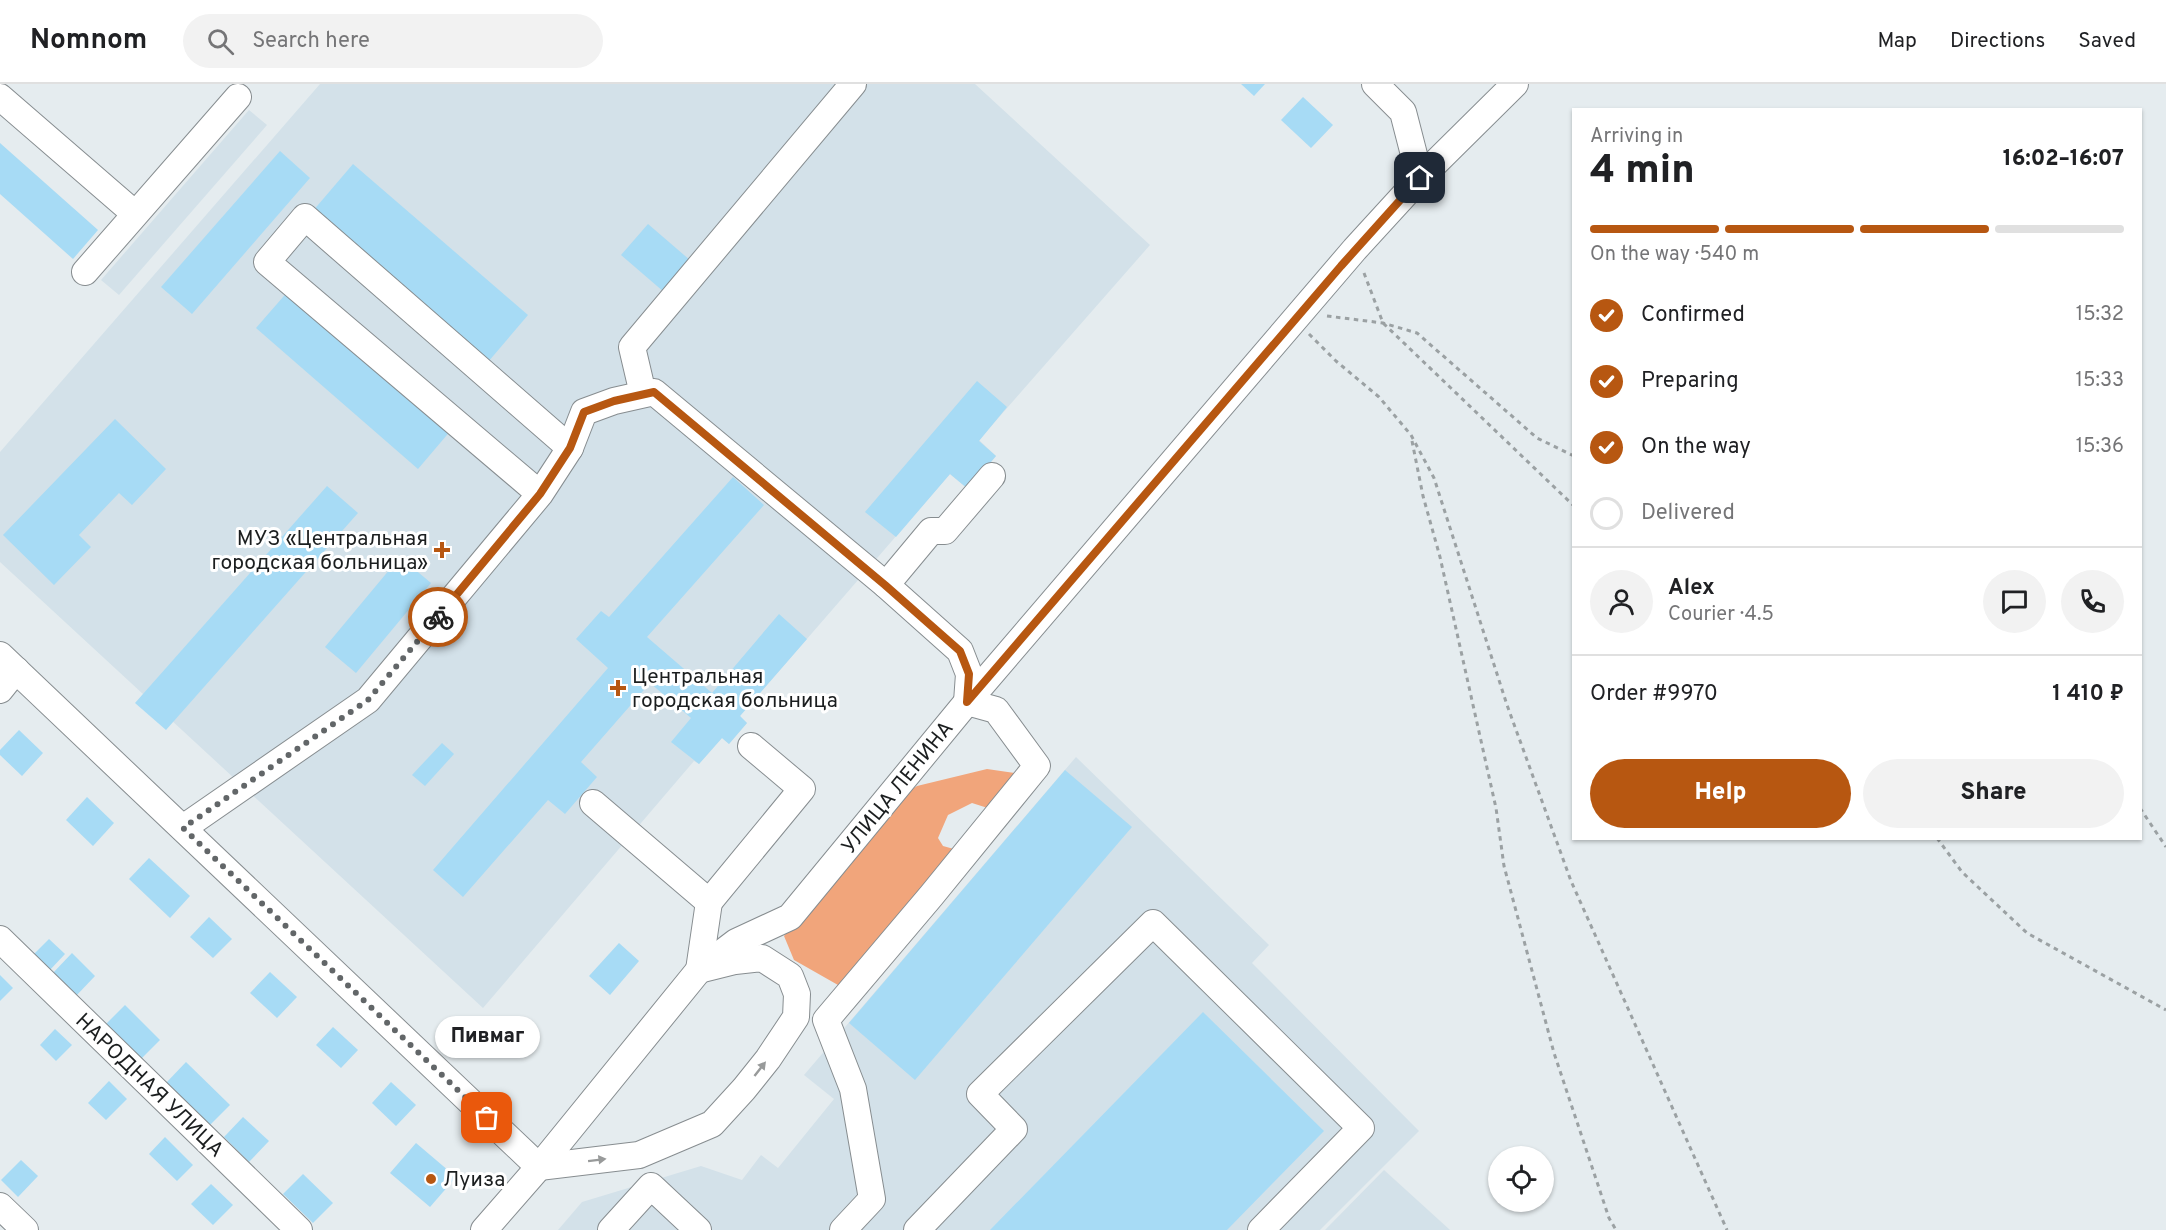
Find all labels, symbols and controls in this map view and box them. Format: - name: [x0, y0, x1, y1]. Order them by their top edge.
- search box: [183, 14, 603, 68]
- text: Nomnom: [30, 23, 147, 59]
- icon: search: [204, 25, 237, 58]
- text: Search here: [252, 28, 370, 55]
- text: Map: [1877, 28, 1917, 55]
- text: Directions: [1950, 28, 2045, 55]
- text: Saved: [2078, 28, 2136, 55]
- text: Arriving in: [1590, 124, 1683, 150]
- text: 16:02–16:07: [2003, 146, 2124, 173]
- text: 4 min: [1590, 148, 1695, 197]
- pin: [1394, 152, 1445, 203]
- icon: home: [1403, 161, 1436, 194]
- text: On the way · 540 m: [1590, 242, 1759, 268]
- icon: check: [1590, 299, 1623, 332]
- text: Confirmed: [1641, 302, 1745, 329]
- text: 15:32: [2076, 302, 2124, 328]
- icon: check: [1590, 365, 1623, 398]
- text: Preparing: [1641, 368, 1739, 395]
- text: 15:33: [2076, 368, 2124, 394]
- icon: check: [1590, 431, 1623, 464]
- text: On the way: [1641, 434, 1751, 461]
- text: 15:36: [2076, 434, 2124, 460]
- text: Delivered: [1641, 500, 1735, 527]
- place label: МУЗ «Центральная городская больница»: [211, 526, 428, 577]
- marker: МУЗ «Центральная городская больница»: [433, 541, 451, 559]
- button: person: [1590, 570, 1653, 633]
- button: chat: [1983, 570, 2046, 633]
- button: phone: [2061, 570, 2124, 633]
- text: Alex: [1668, 575, 1715, 602]
- courier: [408, 587, 468, 647]
- icon: bike: [422, 601, 455, 634]
- text: Courier · 4.5: [1668, 602, 1774, 628]
- place label: Центральная городская больница: [632, 664, 838, 715]
- marker: Центральная городская больница: [609, 679, 627, 697]
- text: Order #9970: [1590, 681, 1718, 708]
- text: 1 410 ₽: [2052, 681, 2124, 708]
- street label: УЛИЦА ЛЕНИНА: [836, 716, 960, 860]
- button: Help: [1590, 759, 1851, 828]
- button: Share: [1863, 759, 2124, 828]
- street label: НАРОДНАЯ УЛИЦА: [69, 1008, 229, 1164]
- callout: Пивмаг: [434, 1016, 540, 1058]
- text: Пивмаг: [451, 1024, 524, 1050]
- one-way arrow: [753, 1061, 766, 1077]
- pin: [461, 1092, 512, 1143]
- icon: bag: [470, 1101, 503, 1134]
- map controls: [1488, 1146, 1554, 1212]
- button: locate: [1488, 1146, 1554, 1212]
- one-way arrow: [587, 1155, 606, 1165]
- place label: Луиза: [443, 1167, 505, 1194]
- marker: Луиза: [424, 1172, 438, 1186]

